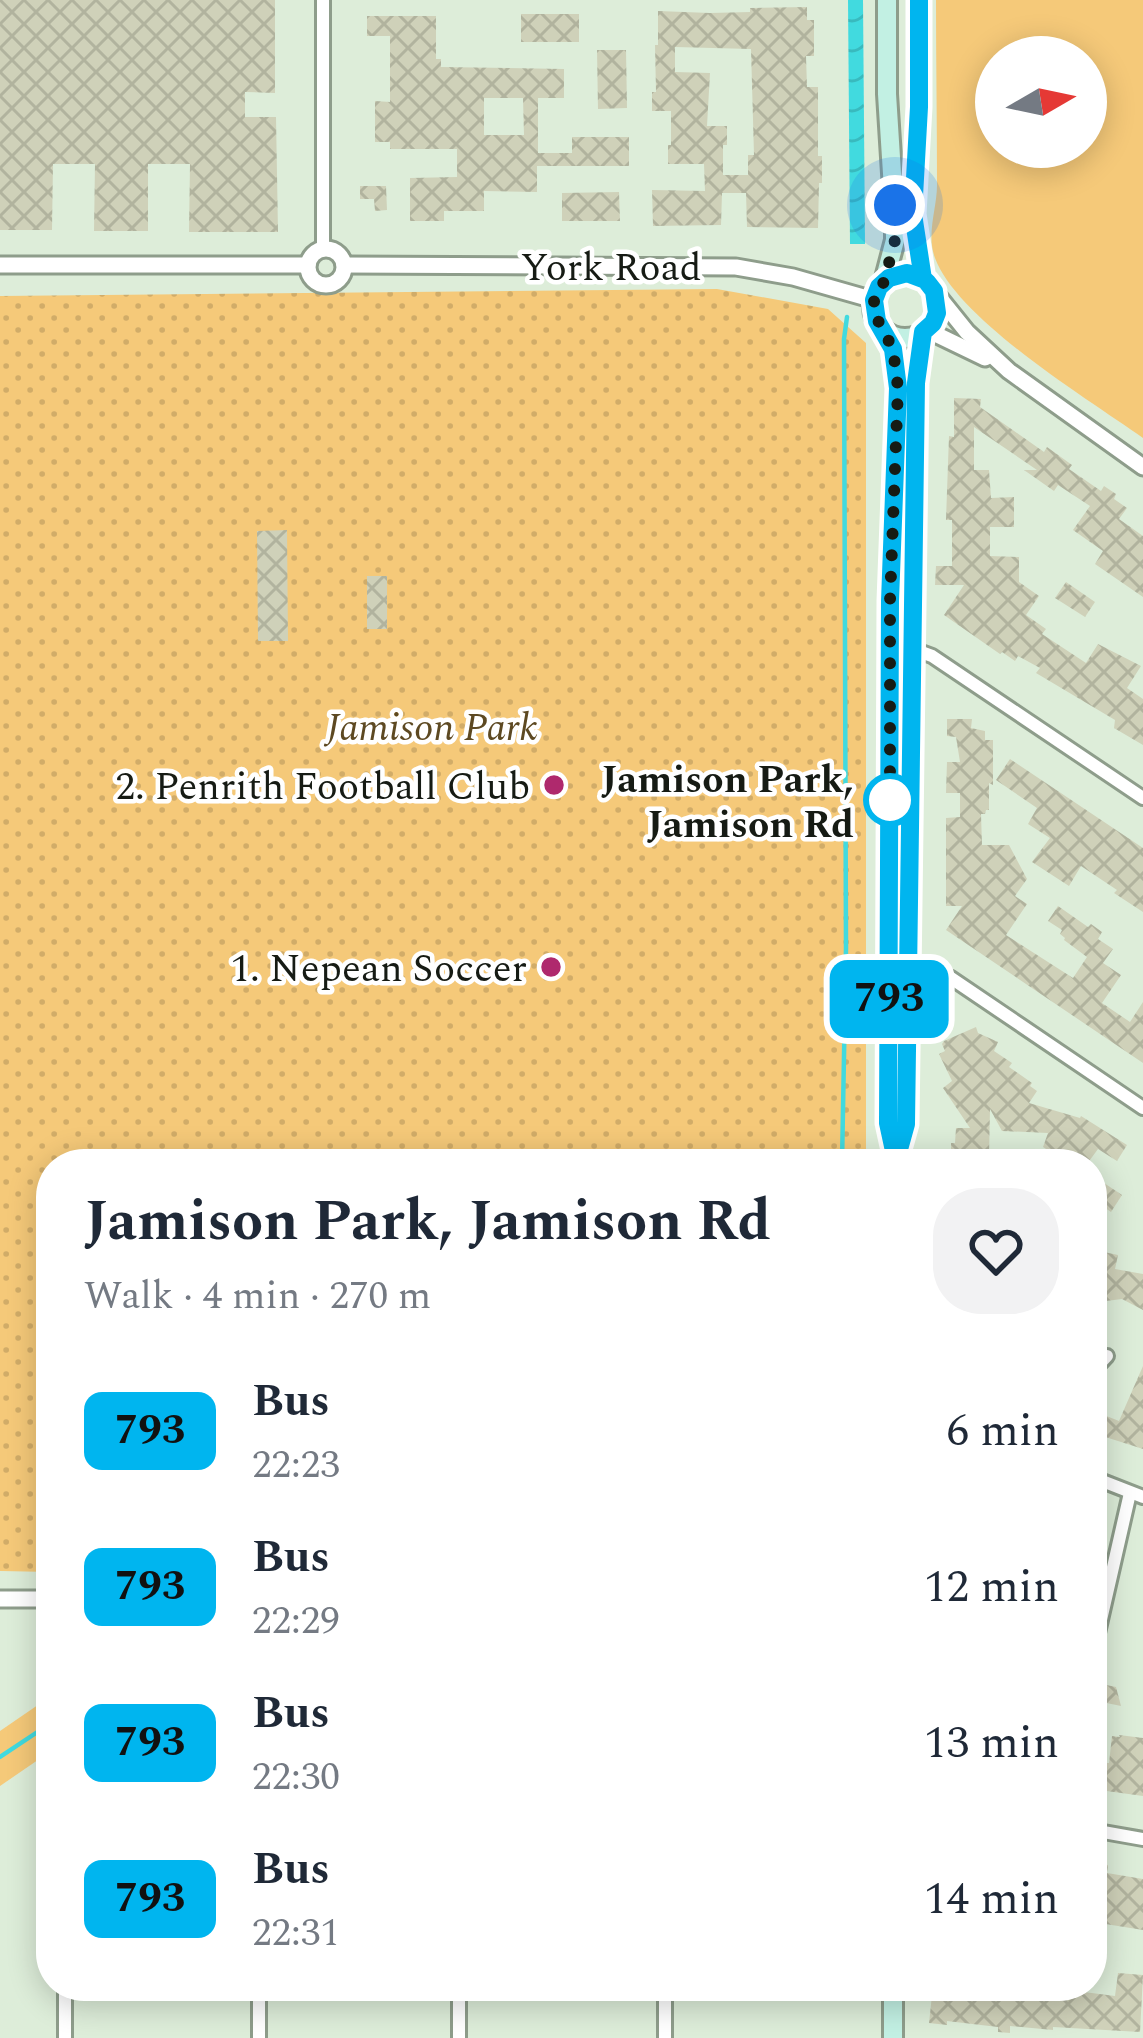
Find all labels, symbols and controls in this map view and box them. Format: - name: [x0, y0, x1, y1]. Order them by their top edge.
- north arrow: [975, 36, 1107, 168]
- map controls: [975, 36, 1107, 168]
- your location: [865, 175, 925, 235]
- street label: York Road: [520, 239, 702, 298]
- park label: Jamison Park: [323, 699, 538, 758]
- place label: Jamison Park, Jamison Rd: [601, 751, 854, 855]
- place label: 2. Penrith Football Club: [115, 758, 530, 817]
- marker: 2. Penrith Football Club: [541, 772, 567, 798]
- marker: Jamison Park, Jamison Rd: [865, 775, 915, 825]
- place label: 1. Nepean Soccer: [231, 940, 527, 999]
- marker: 1. Nepean Soccer: [538, 954, 564, 980]
- line badge: 793: [820, 960, 958, 1038]
- text: 793: [854, 967, 924, 1030]
- text: Jamison Park, Jamison Rd: [84, 1179, 771, 1265]
- button: heart: [933, 1188, 1059, 1314]
- text: Walk · 4 min · 270 m: [84, 1267, 431, 1326]
- text: Bus: [252, 1367, 330, 1436]
- text: 6 min: [946, 1397, 1059, 1466]
- text: 793: [115, 1399, 185, 1462]
- text: 22:23: [252, 1436, 340, 1495]
- text: Bus: [252, 1523, 330, 1592]
- text: 12 min: [924, 1553, 1059, 1622]
- text: 793: [115, 1555, 185, 1618]
- text: 22:29: [252, 1592, 340, 1651]
- text: Bus: [252, 1679, 330, 1748]
- text: 13 min: [924, 1709, 1059, 1778]
- text: 793: [115, 1711, 185, 1774]
- text: 22:30: [252, 1748, 340, 1807]
- text: Bus: [252, 1835, 330, 1904]
- text: 14 min: [924, 1865, 1059, 1934]
- text: 793: [115, 1867, 185, 1930]
- text: 22:31: [252, 1904, 340, 1963]

